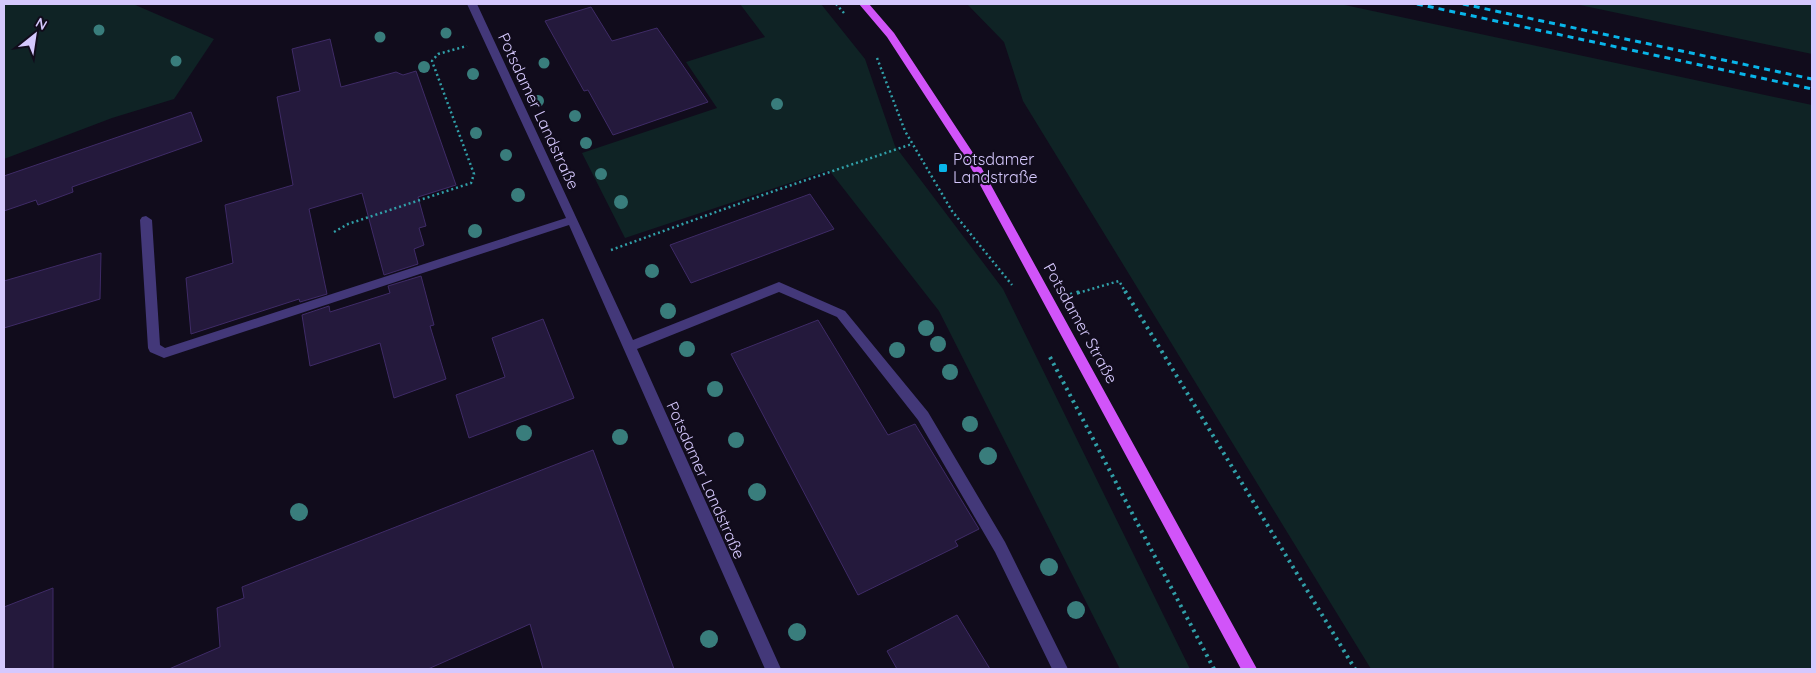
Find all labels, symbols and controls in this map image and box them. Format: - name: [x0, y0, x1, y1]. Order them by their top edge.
- north arrow: [10, 10, 60, 60]
- text: N: [33, 13, 50, 34]
- street label: Potsdamer Landstraße: [494, 30, 584, 192]
- place label: Potsdamer Landstraße: [953, 149, 1037, 187]
- marker: Potsdamer Landstraße: [937, 162, 949, 174]
- street label: Potsdamer Straße: [1040, 259, 1122, 387]
- street label: Potsdamer Landstraße: [662, 398, 750, 562]

